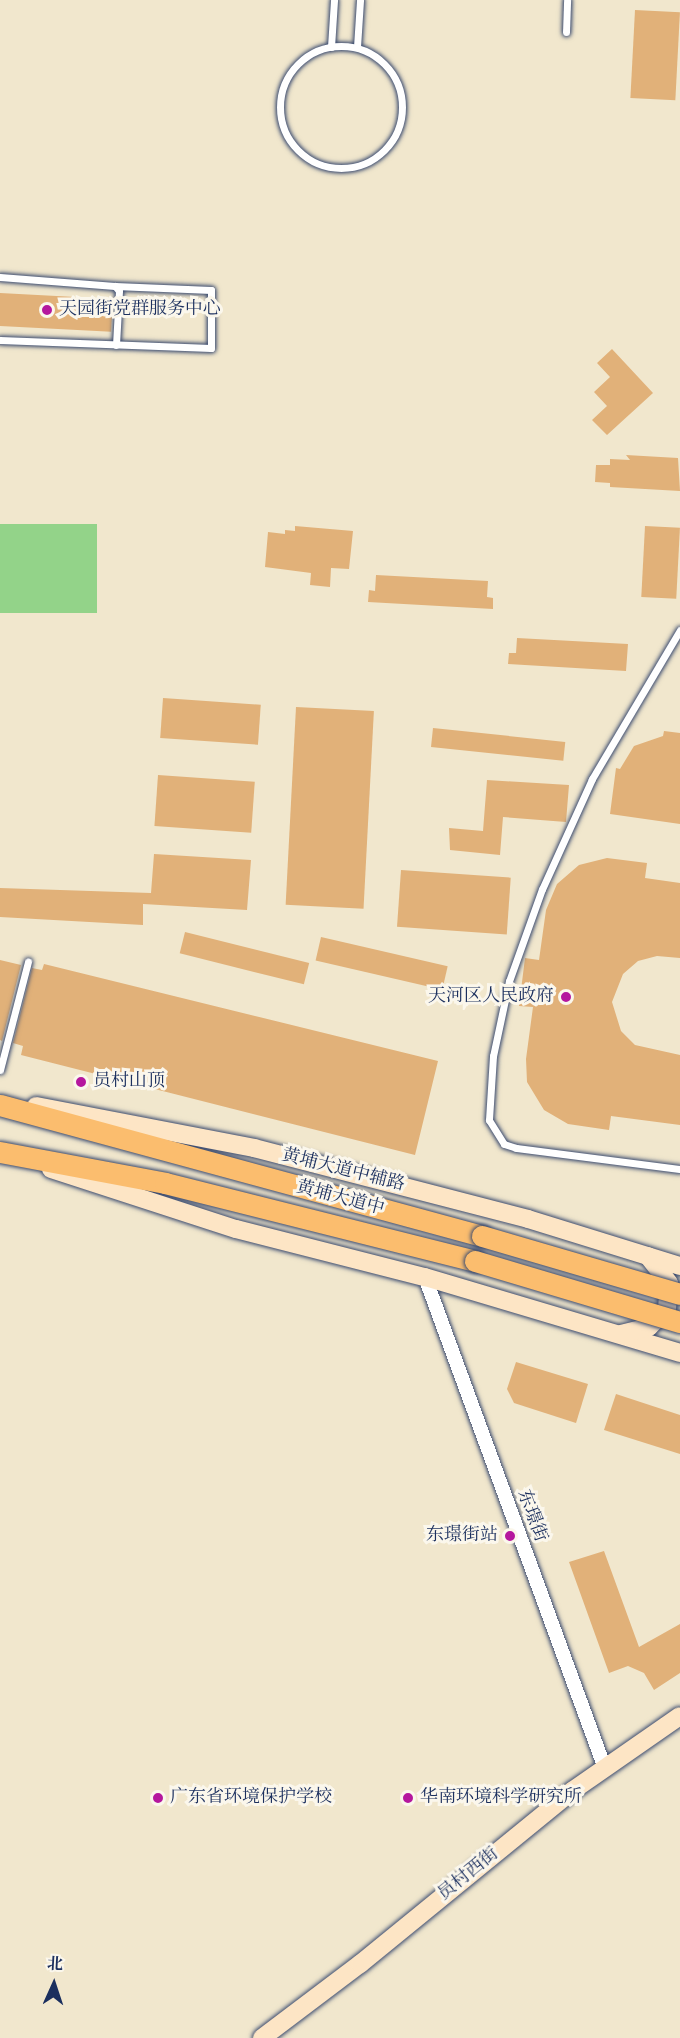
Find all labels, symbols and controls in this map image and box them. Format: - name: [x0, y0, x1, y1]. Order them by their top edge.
- place label: 天园街党群服务中心: [59, 299, 221, 321]
- marker: 天园街党群服务中心: [40, 303, 54, 317]
- place label: 天河区人民政府: [428, 986, 554, 1008]
- marker: 天河区人民政府: [559, 990, 573, 1004]
- place label: 员村山顶: [93, 1071, 165, 1093]
- marker: 员村山顶: [74, 1075, 88, 1089]
- street label: 黄埔大道中辅路: [279, 1145, 407, 1197]
- street label: 黄埔大道中: [294, 1177, 386, 1221]
- street label: 东璟街: [512, 1487, 550, 1545]
- place label: 东璟街站: [426, 1525, 498, 1547]
- marker: 东璟街站: [503, 1529, 517, 1543]
- place label: 广东省环境保护学校: [170, 1787, 332, 1809]
- place label: 华南环境科学研究所: [420, 1787, 582, 1809]
- marker: 广东省环境保护学校: [151, 1791, 165, 1805]
- marker: 华南环境科学研究所: [401, 1791, 415, 1805]
- street label: 员村西街: [434, 1844, 504, 1906]
- north arrow: [24, 1954, 84, 2014]
- text: 北: [46, 1954, 64, 1977]

